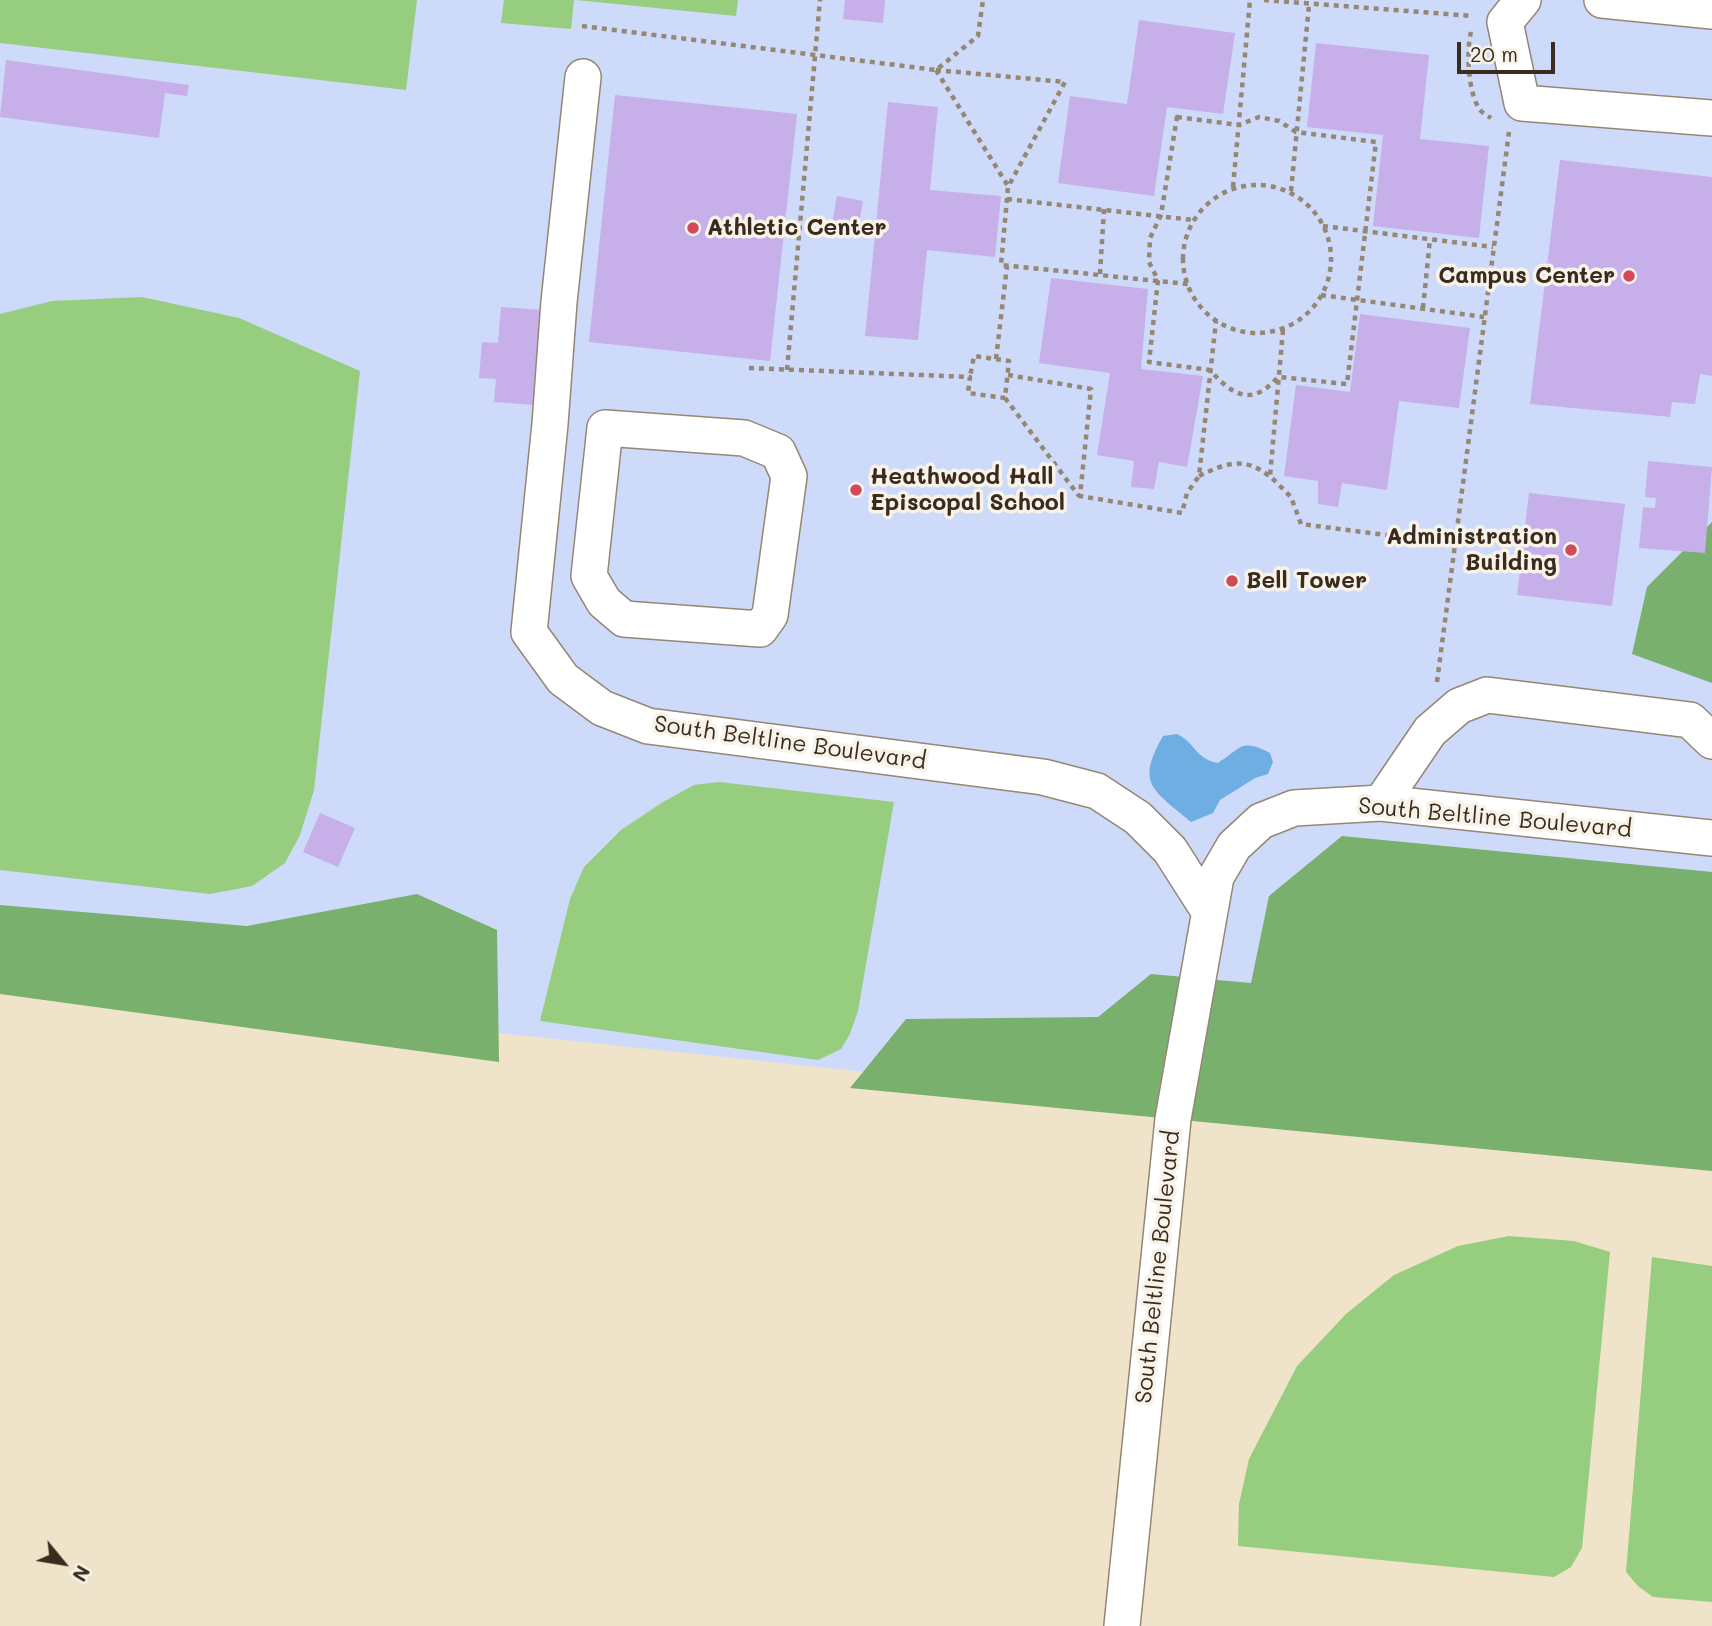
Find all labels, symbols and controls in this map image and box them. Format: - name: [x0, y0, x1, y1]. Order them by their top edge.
- scale bar: [1460, 28, 1558, 72]
- text: 20 m: [1470, 40, 1518, 67]
- place label: Athletic Center: [707, 214, 886, 242]
- marker: Athletic Center: [685, 220, 701, 236]
- place label: Campus Center: [1438, 262, 1615, 290]
- marker: Campus Center: [1621, 268, 1637, 284]
- place label: Heathwood Hall Episcopal School: [870, 463, 1065, 517]
- marker: Heathwood Hall Episcopal School: [848, 482, 864, 498]
- place label: Administration Building: [1386, 523, 1557, 577]
- marker: Administration Building: [1563, 542, 1579, 558]
- place label: Bell Tower: [1246, 567, 1367, 595]
- marker: Bell Tower: [1224, 573, 1240, 589]
- street label: South Beltline Boulevard: [652, 710, 928, 776]
- street label: South Beltline Boulevard: [1357, 792, 1633, 844]
- street label: South Beltline Boulevard: [1130, 1129, 1186, 1405]
- north arrow: [28, 1528, 98, 1598]
- text: N: [67, 1561, 96, 1586]

